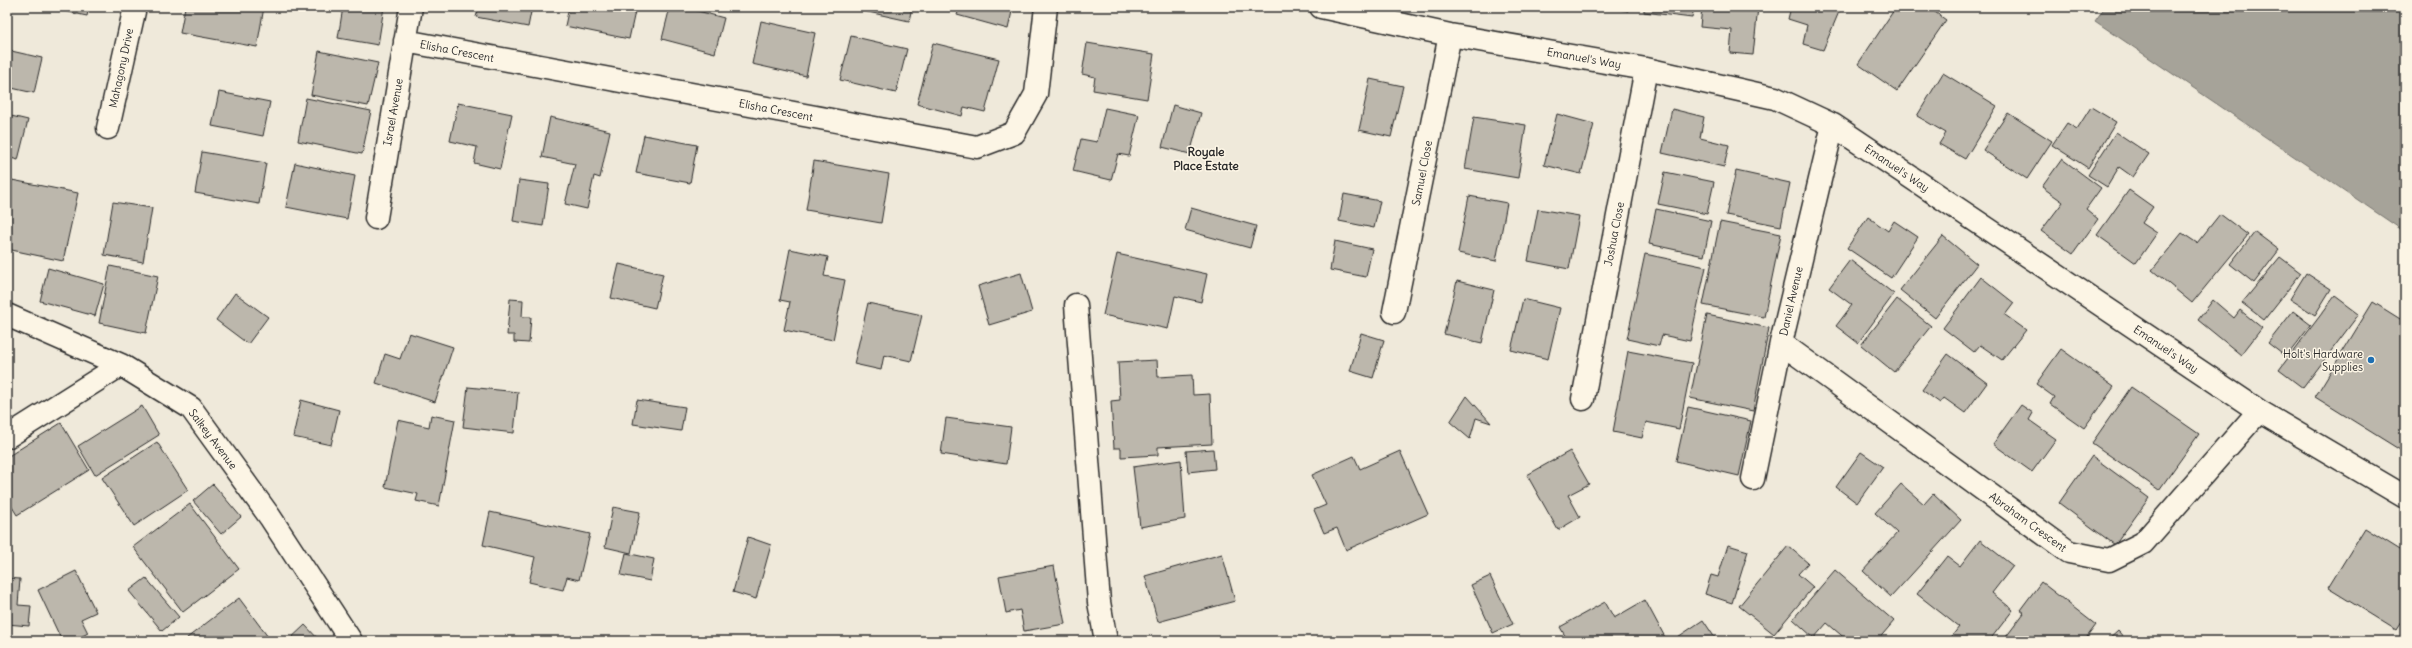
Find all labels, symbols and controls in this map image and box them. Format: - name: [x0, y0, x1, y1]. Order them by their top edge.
- street label: Mahagony Drive: [106, 27, 136, 109]
- street label: Elisha Crescent: [419, 37, 496, 65]
- street label: Emanuel's Way: [1546, 45, 1622, 71]
- street label: Israel Avenue: [380, 77, 406, 147]
- street label: Elisha Crescent: [738, 96, 815, 124]
- street label: Samuel Close: [1409, 139, 1435, 207]
- street label: Emanuel's Way: [1862, 141, 1932, 195]
- district label: Royale Place Estate: [1173, 144, 1239, 173]
- street label: Joshua Close: [1601, 201, 1627, 267]
- street label: Daniel Avenue: [1776, 265, 1806, 337]
- street label: Emanuel's Way: [2131, 322, 2201, 376]
- place label: Holt's Hardware Supplies: [2283, 347, 2363, 374]
- marker: Holt's Hardware Supplies: [2366, 355, 2376, 365]
- street label: Salkey Avenue: [186, 406, 240, 472]
- street label: Abraham Crescent: [1987, 489, 2070, 555]

